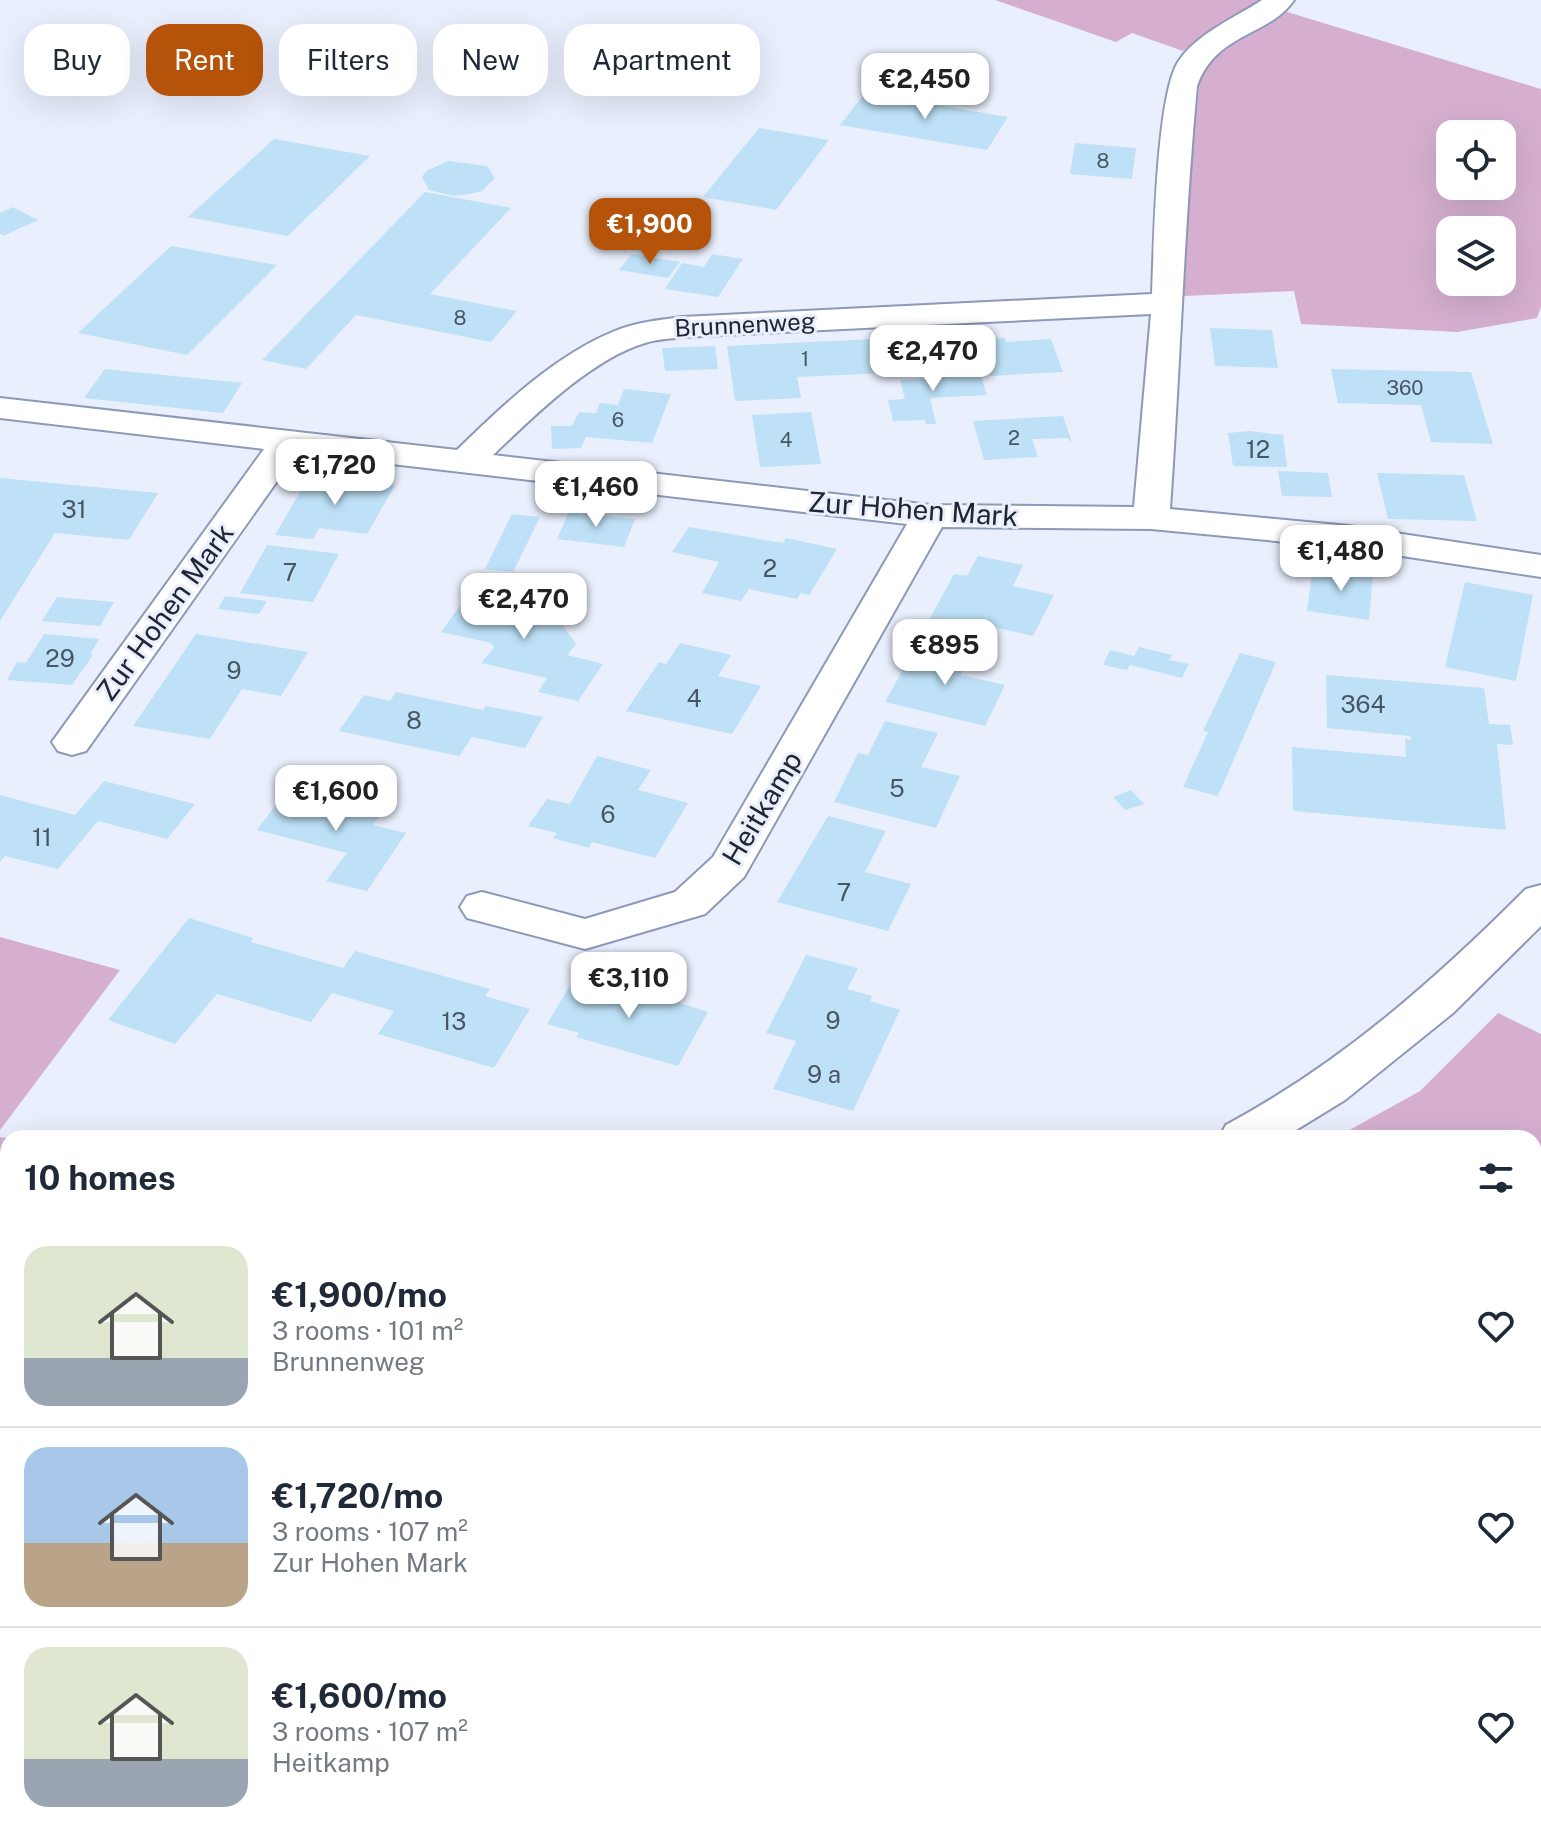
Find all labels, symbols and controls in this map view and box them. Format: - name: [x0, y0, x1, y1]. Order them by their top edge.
- chip: Buy: [24, 24, 130, 96]
- chip: Rent: [146, 24, 263, 96]
- chip: Filters: [279, 24, 417, 96]
- chip: New: [433, 24, 548, 96]
- chip: Apartment: [564, 24, 760, 96]
- pin: €2,450: [860, 53, 990, 121]
- text: €2,450: [879, 63, 971, 94]
- map controls: [1436, 120, 1516, 296]
- button: locate: [1436, 120, 1516, 200]
- house number: 8: [1097, 149, 1109, 173]
- pin: €1,900: [585, 198, 715, 266]
- text: €1,900: [607, 208, 693, 239]
- button: layers: [1436, 216, 1516, 296]
- house number: 8: [454, 306, 466, 330]
- street label: Brunnenweg: [674, 306, 816, 342]
- pin: €2,470: [868, 325, 998, 393]
- text: €2,470: [888, 335, 978, 366]
- house number: 1: [801, 347, 809, 371]
- house number: 360: [1386, 376, 1424, 400]
- house number: 6: [612, 408, 624, 432]
- house number: 2: [1008, 426, 1020, 450]
- house number: 4: [780, 428, 792, 452]
- house number: 12: [1246, 435, 1270, 463]
- pin: €1,720: [270, 439, 400, 507]
- text: €1,720: [294, 449, 376, 480]
- pin: €1,460: [531, 461, 661, 529]
- text: €1,460: [553, 471, 639, 502]
- street label: Zur Hohen Mark: [807, 485, 1019, 532]
- house number: 31: [62, 495, 86, 523]
- street label: Zur Hohen Mark: [89, 517, 240, 707]
- pin: €1,480: [1276, 525, 1406, 593]
- text: €1,480: [1298, 535, 1384, 566]
- house number: 2: [763, 554, 777, 582]
- house number: 7: [283, 558, 297, 586]
- pin: €2,470: [459, 573, 589, 641]
- text: €2,470: [479, 583, 569, 614]
- pin: €895: [898, 619, 992, 687]
- text: €895: [911, 629, 980, 660]
- house number: 29: [45, 644, 75, 672]
- house number: 9: [227, 656, 242, 684]
- house number: 4: [686, 684, 702, 712]
- house number: 364: [1341, 690, 1385, 718]
- house number: 8: [406, 706, 422, 734]
- street label: Heitkamp: [715, 745, 808, 871]
- pin: €1,600: [271, 765, 401, 833]
- house number: 5: [889, 774, 905, 802]
- text: €1,600: [293, 775, 379, 806]
- house number: 6: [601, 800, 615, 828]
- house number: 11: [32, 823, 52, 851]
- house number: 7: [837, 878, 851, 906]
- pin: €3,110: [564, 952, 694, 1020]
- text: €3,110: [589, 962, 669, 993]
- house number: 9: [826, 1006, 841, 1034]
- house number: 13: [442, 1007, 466, 1035]
- house number: 9 a: [807, 1060, 841, 1088]
- icon: filters: [1474, 1156, 1518, 1200]
- text: 10 homes: [24, 1158, 176, 1198]
- text: €1,900/mo: [272, 1275, 447, 1315]
- icon: home: [88, 1278, 184, 1374]
- icon: heart: [1474, 1304, 1518, 1348]
- text: 3 rooms · 101 m²: [272, 1315, 463, 1346]
- text: Brunnenweg: [272, 1346, 425, 1377]
- text: €1,720/mo: [272, 1476, 443, 1516]
- icon: home: [88, 1479, 184, 1575]
- icon: heart: [1474, 1505, 1518, 1549]
- text: 3 rooms · 107 m²: [272, 1516, 468, 1547]
- text: Zur Hohen Mark: [272, 1547, 468, 1578]
- text: €1,600/mo: [272, 1676, 447, 1716]
- icon: home: [88, 1679, 184, 1775]
- icon: heart: [1474, 1705, 1518, 1749]
- text: 3 rooms · 107 m²: [272, 1716, 468, 1747]
- text: Heitkamp: [272, 1747, 390, 1778]

